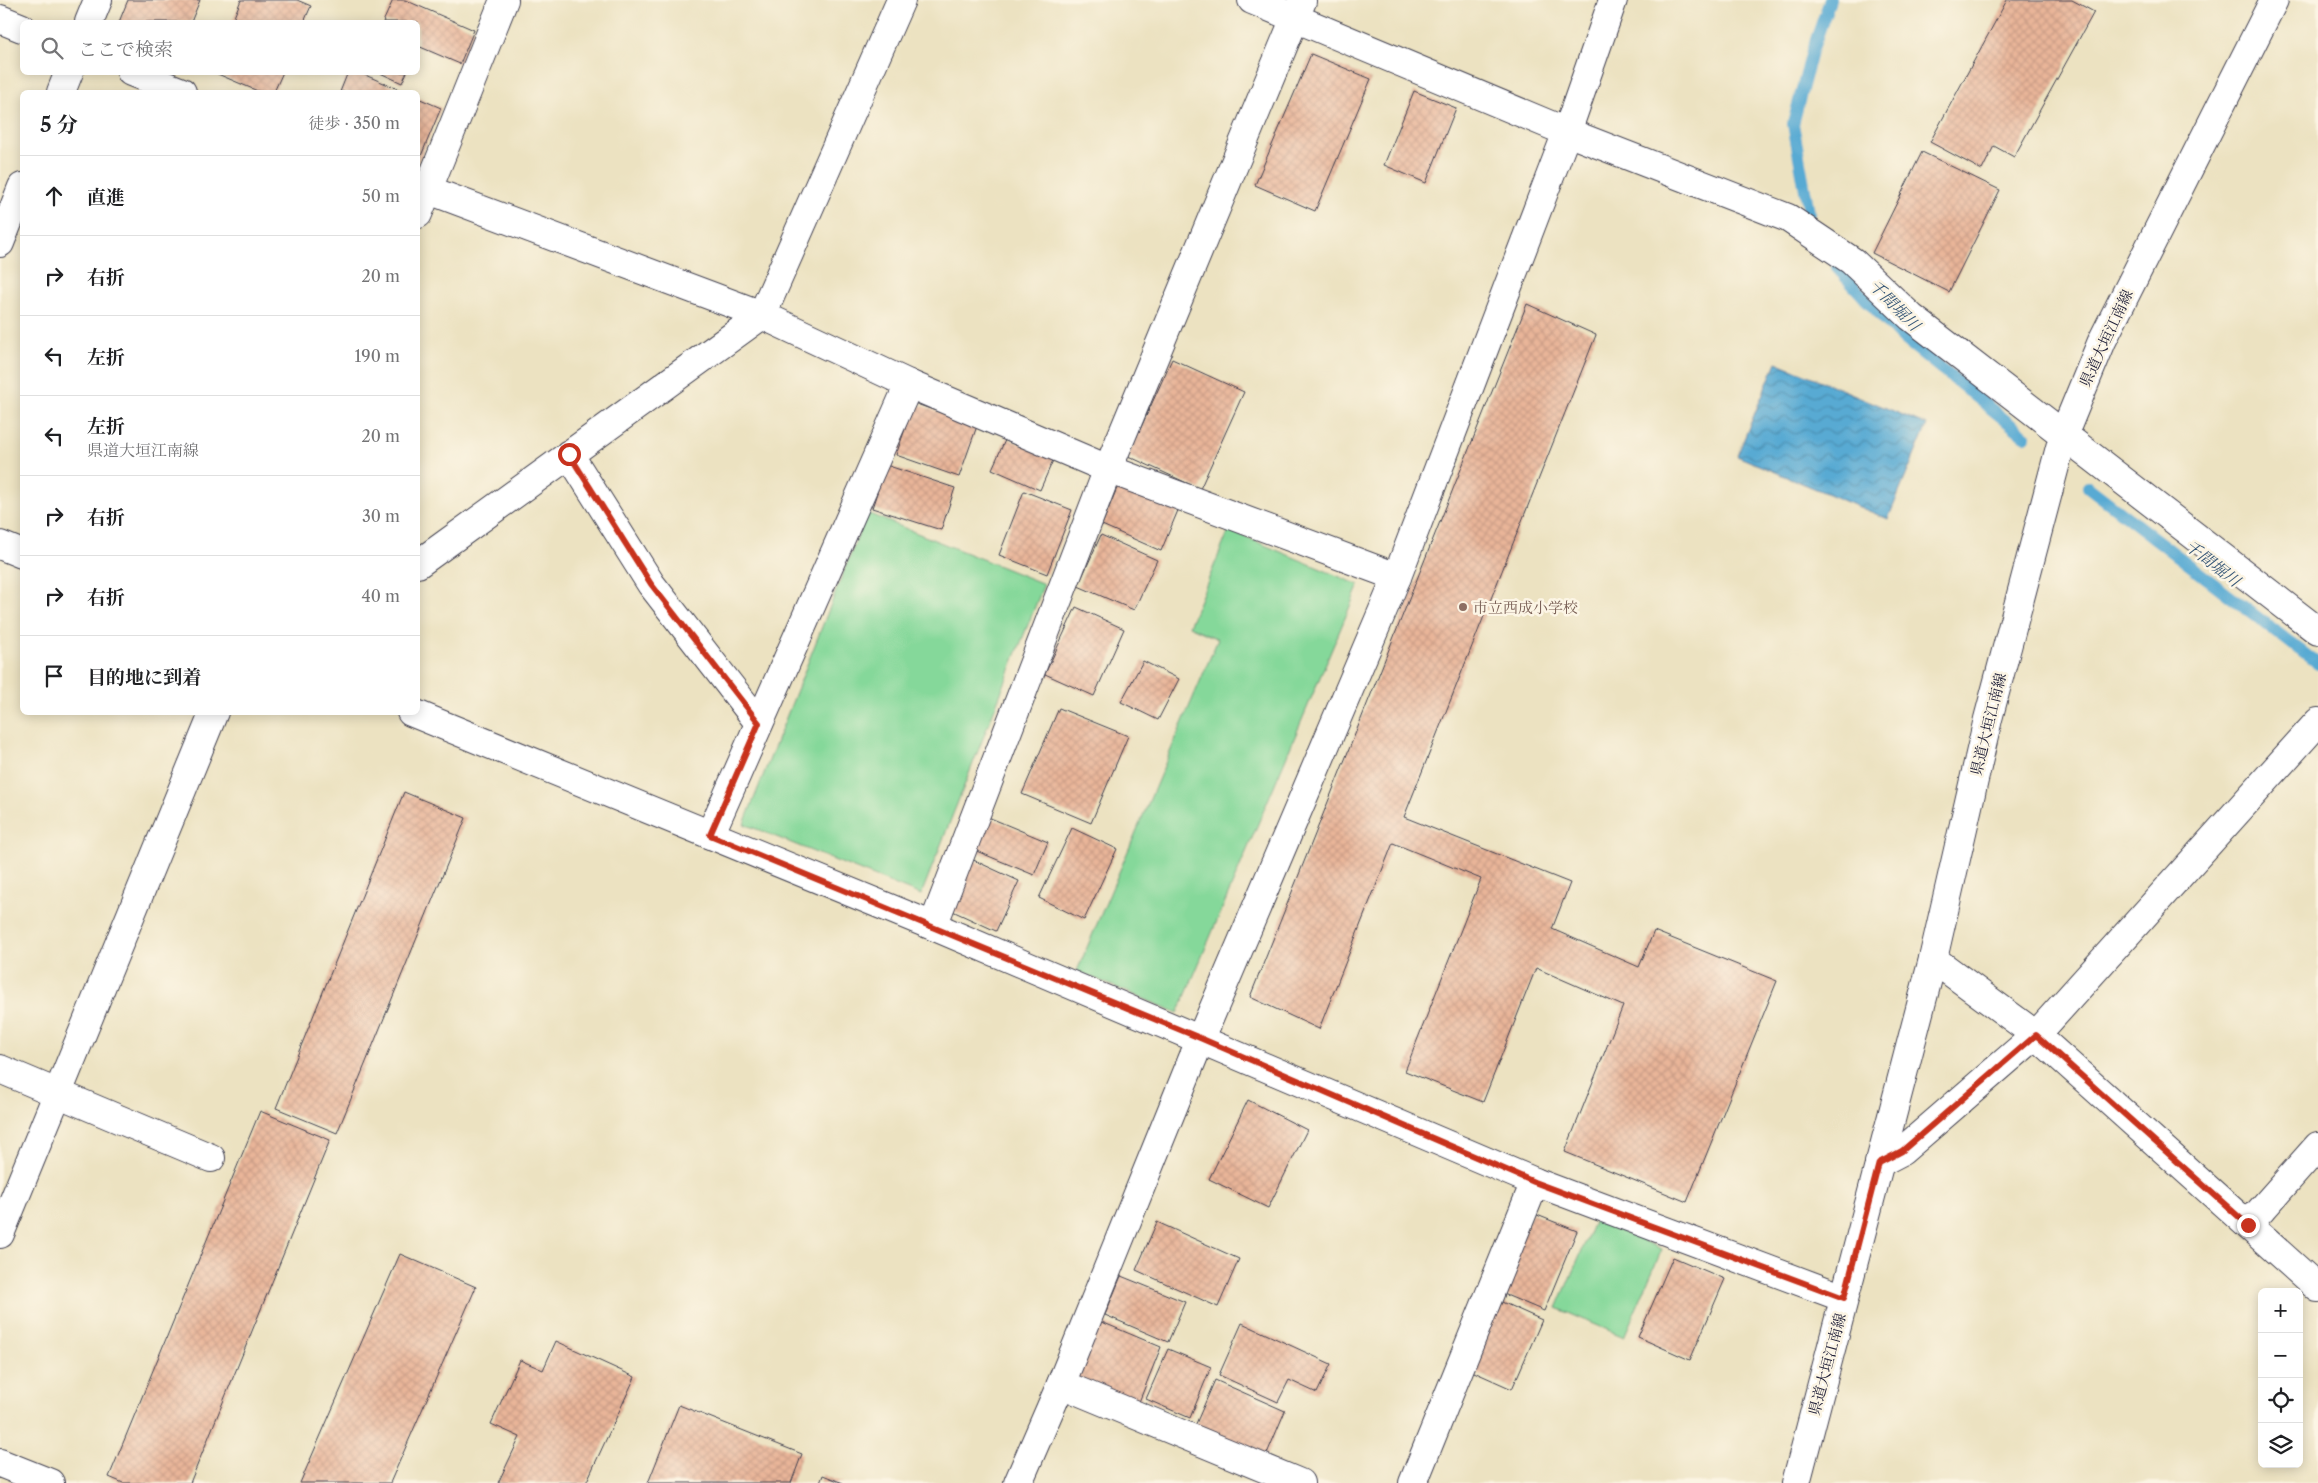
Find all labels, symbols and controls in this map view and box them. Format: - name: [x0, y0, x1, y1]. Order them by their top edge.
- search box: [20, 20, 420, 75]
- icon: search: [38, 34, 66, 62]
- text: ここで検索: [78, 38, 173, 61]
- text: 5 分: [40, 112, 78, 137]
- text: 徒歩 · 350 m: [308, 113, 400, 133]
- icon: ahead: [40, 182, 68, 210]
- text: 直進: [87, 186, 125, 209]
- text: 50 m: [362, 186, 400, 206]
- icon: right: [40, 262, 68, 290]
- text: 右折: [87, 266, 125, 289]
- text: 20 m: [361, 266, 400, 286]
- water label: 千間堀川: [1865, 275, 1926, 336]
- street label: 県道大垣江南線: [2075, 286, 2137, 390]
- icon: left: [40, 342, 68, 370]
- text: 左折: [87, 346, 125, 369]
- text: 190 m: [355, 346, 400, 366]
- text: 左折: [87, 415, 125, 438]
- icon: left: [40, 422, 68, 450]
- text: 20 m: [361, 426, 400, 446]
- text: 県道大垣江南線: [87, 440, 199, 460]
- route start: [558, 443, 581, 466]
- icon: right: [40, 502, 68, 530]
- text: 右折: [87, 506, 125, 529]
- text: 30 m: [362, 506, 400, 526]
- water label: 千間堀川: [2182, 535, 2246, 592]
- icon: right: [40, 582, 68, 610]
- text: 右折: [87, 586, 125, 609]
- text: 40 m: [361, 586, 400, 606]
- place label: 市立西成小学校: [1473, 598, 1578, 617]
- marker: 市立西成小学校: [1457, 601, 1469, 613]
- icon: arrive: [40, 662, 68, 690]
- text: 目的地に到着: [87, 666, 201, 689]
- street label: 県道大垣江南線: [1966, 671, 2010, 777]
- route end: [2237, 1214, 2260, 1237]
- map controls: [2258, 1288, 2303, 1468]
- button: +: [2258, 1288, 2303, 1333]
- street label: 県道大垣江南線: [1804, 1311, 1850, 1417]
- button: −: [2258, 1333, 2303, 1378]
- button: locate: [2258, 1378, 2303, 1423]
- button: layers: [2258, 1423, 2303, 1468]

